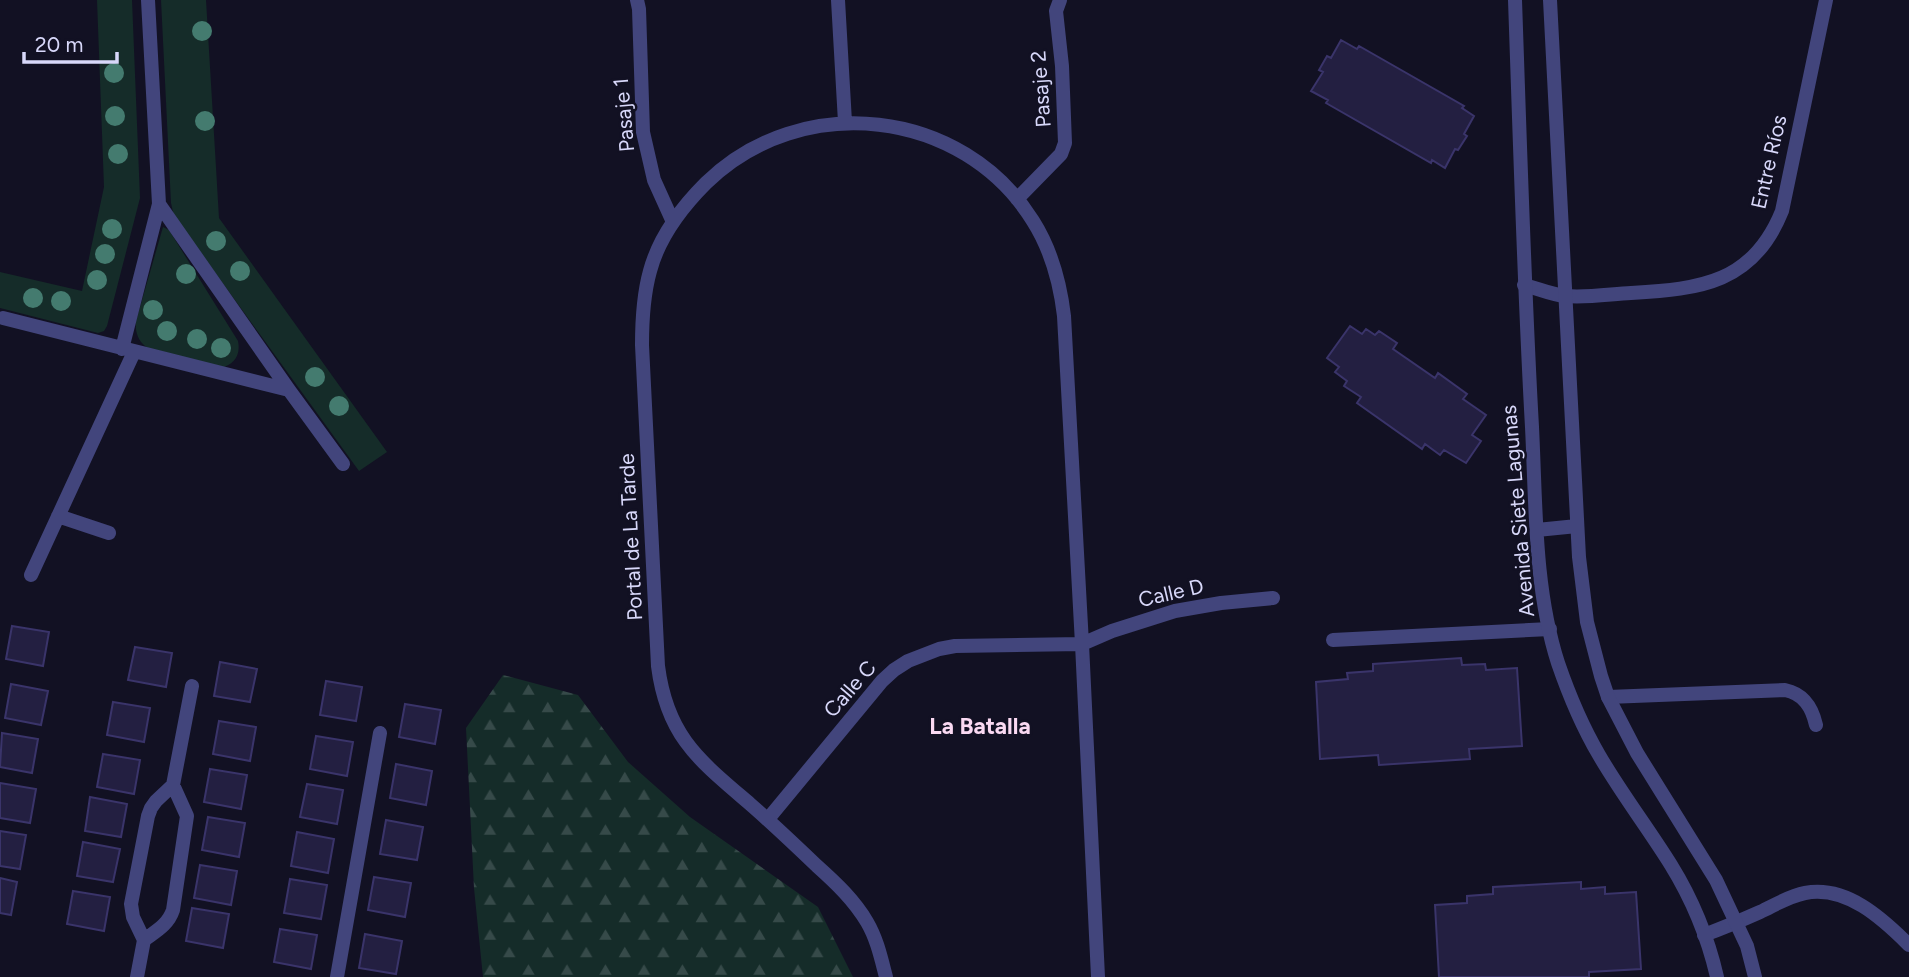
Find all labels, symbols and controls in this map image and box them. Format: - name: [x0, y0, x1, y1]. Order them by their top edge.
- scale bar: [24, 21, 117, 65]
- text: 20 m: [35, 32, 83, 57]
- street label: Pasaje 2: [1025, 50, 1056, 128]
- street label: Pasaje 1: [608, 77, 639, 153]
- street label: Entre Ríos: [1746, 112, 1791, 211]
- street label: Avenida Siete Lagunas: [1496, 404, 1539, 618]
- street label: Portal de La Tarde: [614, 453, 647, 621]
- street label: Calle D: [1136, 573, 1206, 612]
- street label: Calle C: [818, 655, 881, 722]
- district label: La Batalla: [929, 712, 1031, 740]

